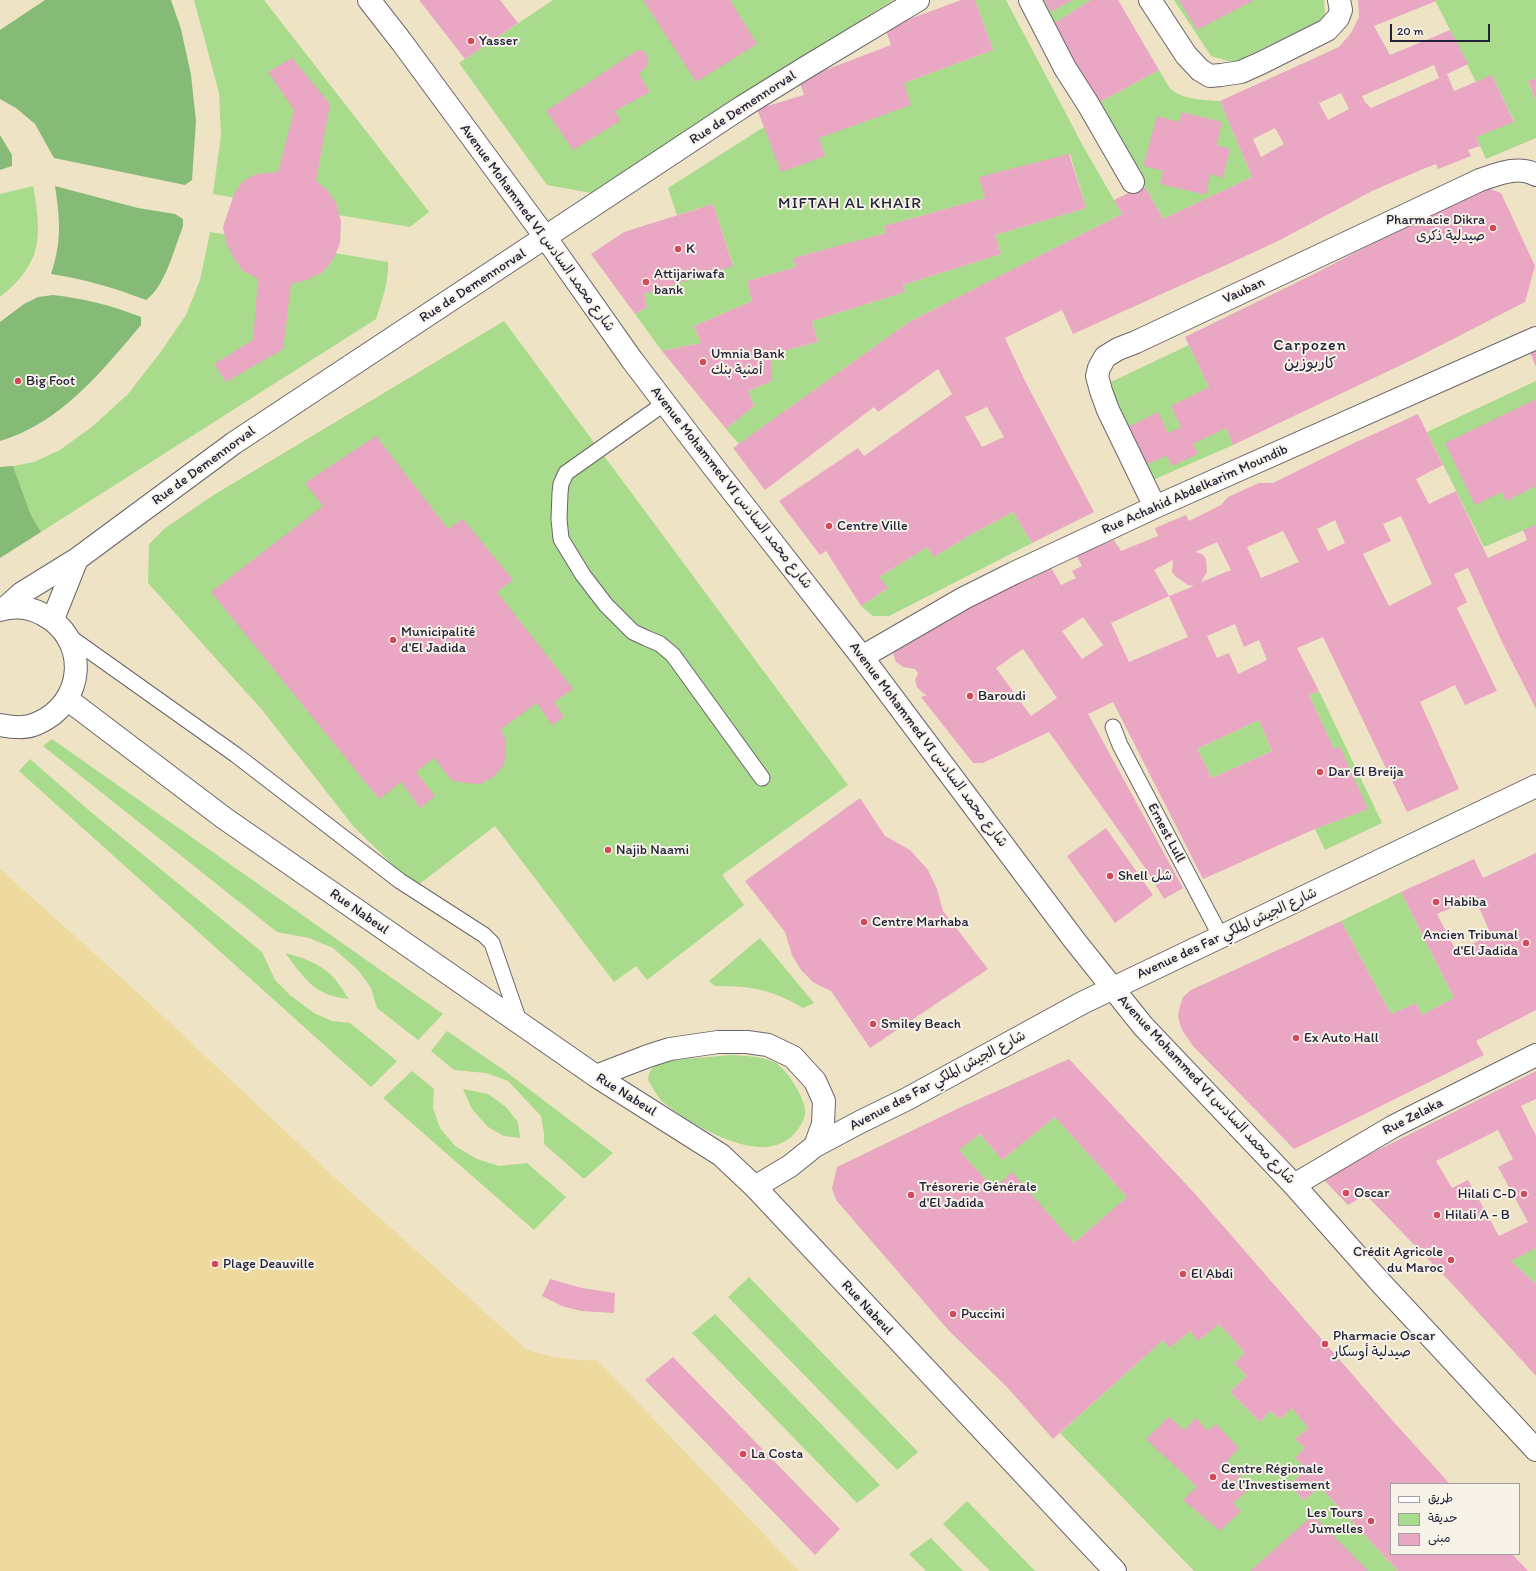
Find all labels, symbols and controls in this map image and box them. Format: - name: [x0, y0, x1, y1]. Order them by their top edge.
- scale bar: [1392, 16, 1492, 42]
- text: 20 m: [1397, 24, 1424, 38]
- place label: Yasser: [479, 33, 518, 49]
- marker: Yasser: [466, 36, 476, 46]
- street label: Rue de Demennorval: [687, 67, 799, 149]
- street label: Avenue Mohammed VI شارع محمد السادس: [456, 121, 618, 335]
- district label: MIFTAH AL KHAIR: [778, 194, 922, 214]
- place label: Pharmacie Dikra صيدلية ذكرى: [1386, 212, 1485, 244]
- marker: Pharmacie Dikra صيدلية ذكرى: [1488, 223, 1498, 233]
- place label: K: [686, 241, 695, 257]
- marker: K: [673, 244, 683, 254]
- street label: Rue de Demennorval: [417, 245, 529, 327]
- place label: Attijariwafa bank: [654, 266, 725, 298]
- street label: Vauban: [1220, 274, 1268, 308]
- marker: Attijariwafa bank: [641, 277, 651, 287]
- district label: Carpozen كاربوزين: [1273, 336, 1347, 374]
- place label: Umnia Bank أمنية بنك: [711, 346, 785, 378]
- marker: Umnia Bank أمنية بنك: [698, 357, 708, 367]
- place label: Big Foot: [26, 373, 75, 389]
- marker: Big Foot: [13, 376, 23, 386]
- street label: Avenue Mohammed VI شارع محمد السادس: [647, 383, 815, 593]
- street label: Rue de Demennorval: [149, 423, 259, 509]
- street label: Rue Achahid Abdelkarim Moundib: [1099, 441, 1291, 539]
- place label: Centre Ville: [837, 518, 908, 534]
- marker: Centre Ville: [824, 521, 834, 531]
- place label: Municipalité d'El Jadida: [401, 624, 475, 656]
- marker: Municipalité d'El Jadida: [388, 635, 398, 645]
- street label: Avenue Mohammed VI شارع محمد السادس: [845, 639, 1011, 851]
- place label: Baroudi: [978, 688, 1026, 704]
- marker: Baroudi: [965, 691, 975, 701]
- place label: Dar El Breija: [1328, 764, 1404, 780]
- marker: Dar El Breija: [1315, 767, 1325, 777]
- street label: Ernest Lull: [1143, 801, 1189, 865]
- place label: Najib Naami: [616, 842, 689, 858]
- marker: Najib Naami: [603, 845, 613, 855]
- place label: Shell شل: [1118, 868, 1172, 884]
- marker: Shell شل: [1105, 871, 1115, 881]
- street label: Rue Nabeul: [326, 885, 392, 939]
- street label: Avenue des Far شارع الجيش الملكي: [1134, 885, 1320, 983]
- place label: Habiba: [1444, 894, 1486, 910]
- marker: Habiba: [1431, 897, 1441, 907]
- place label: Centre Marhaba: [872, 914, 969, 930]
- marker: Centre Marhaba: [859, 917, 869, 927]
- place label: Ancien Tribunal d'El Jadida: [1423, 927, 1518, 960]
- marker: Ancien Tribunal d'El Jadida: [1521, 938, 1531, 948]
- street label: Avenue Mohammed VI شارع محمد السادس: [1114, 992, 1298, 1188]
- place label: Smiley Beach: [881, 1016, 961, 1032]
- marker: Smiley Beach: [868, 1019, 878, 1029]
- street label: Avenue des Far شارع الجيش الملكي: [847, 1027, 1029, 1135]
- place label: Ex Auto Hall: [1304, 1030, 1379, 1046]
- marker: Ex Auto Hall: [1291, 1033, 1301, 1043]
- street label: Rue Nabeul: [593, 1070, 659, 1120]
- street label: Rue Zelaka: [1380, 1095, 1446, 1139]
- place label: Trésorerie Générale d'El Jadida: [919, 1179, 1037, 1212]
- place label: Oscar: [1354, 1185, 1390, 1201]
- place label: Hilali C-D: [1458, 1186, 1516, 1202]
- marker: Oscar: [1341, 1188, 1351, 1198]
- marker: Hilali C-D: [1519, 1189, 1529, 1199]
- marker: Trésorerie Générale d'El Jadida: [906, 1190, 916, 1200]
- place label: Hilali A - B: [1445, 1207, 1510, 1223]
- marker: Hilali A - B: [1432, 1210, 1442, 1220]
- place label: Crédit Agricole du Maroc: [1353, 1244, 1443, 1276]
- marker: Crédit Agricole du Maroc: [1446, 1255, 1456, 1265]
- place label: Plage Deauville: [223, 1256, 314, 1272]
- marker: Plage Deauville: [210, 1259, 220, 1269]
- place label: El Abdi: [1191, 1266, 1233, 1282]
- marker: El Abdi: [1178, 1269, 1188, 1279]
- street label: Rue Nabeul: [838, 1277, 896, 1339]
- place label: Puccini: [961, 1306, 1005, 1322]
- marker: Puccini: [948, 1309, 958, 1319]
- place label: Pharmacie Oscar صيدلية أوسكار: [1333, 1328, 1435, 1360]
- marker: Pharmacie Oscar صيدلية أوسكار: [1320, 1339, 1330, 1349]
- place label: La Costa: [751, 1446, 803, 1462]
- marker: La Costa: [738, 1449, 748, 1459]
- place label: Centre Régionale de l'Investisement: [1221, 1461, 1330, 1494]
- marker: Centre Régionale de l'Investisement: [1208, 1472, 1218, 1482]
- legend: [1390, 1483, 1520, 1555]
- text: طريق: [1428, 1491, 1453, 1505]
- place label: Les Tours Jumelles: [1307, 1505, 1363, 1538]
- text: حديقة: [1428, 1511, 1457, 1525]
- marker: Les Tours Jumelles: [1366, 1516, 1376, 1526]
- text: مبنى: [1428, 1531, 1451, 1545]

